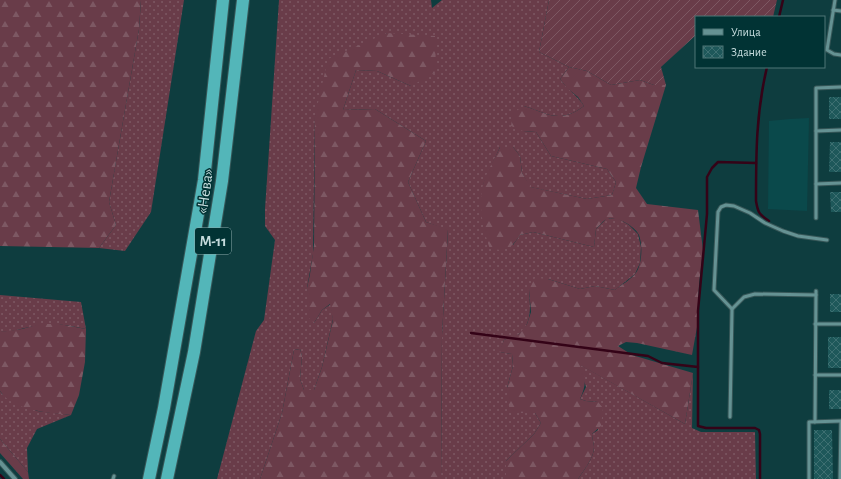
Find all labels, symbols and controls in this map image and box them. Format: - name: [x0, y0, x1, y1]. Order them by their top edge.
- legend: [695, 16, 825, 68]
- text: Улица: [731, 26, 761, 38]
- text: Здание: [731, 46, 767, 58]
- street label: «Нева»: [194, 167, 216, 215]
- road number: М-11: [195, 228, 231, 254]

